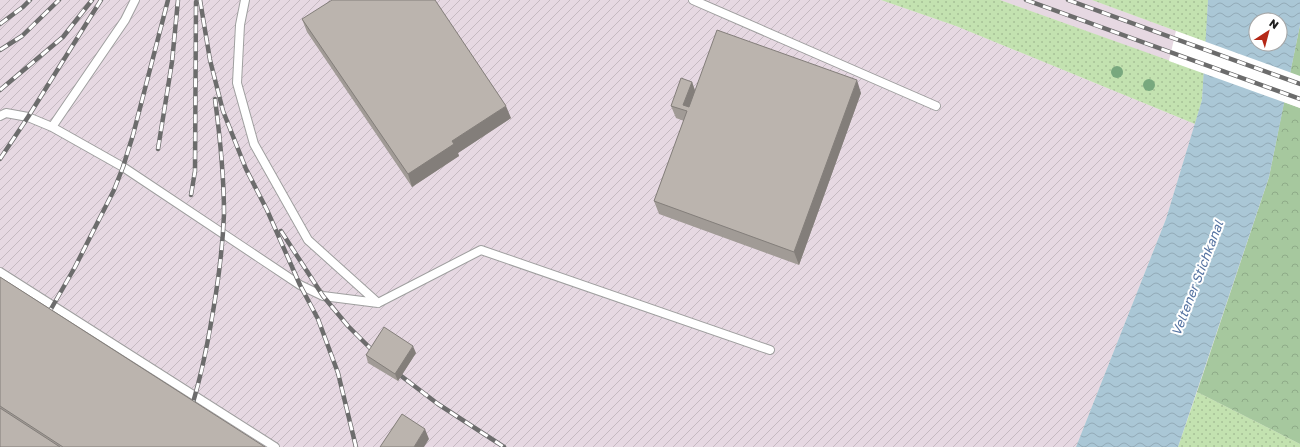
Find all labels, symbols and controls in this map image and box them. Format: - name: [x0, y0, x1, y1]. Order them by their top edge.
- north arrow: [1248, 12, 1288, 52]
- text: N: [1267, 16, 1281, 31]
- water label: Veltener Stichkanal: [1168, 217, 1227, 338]

